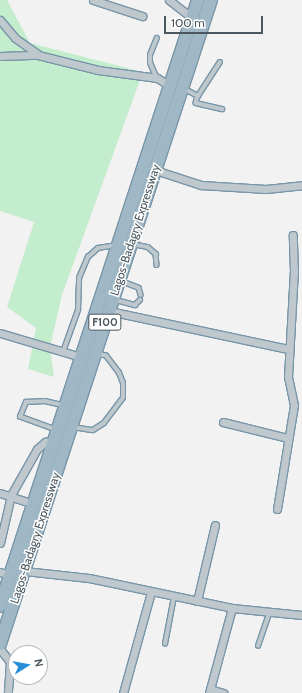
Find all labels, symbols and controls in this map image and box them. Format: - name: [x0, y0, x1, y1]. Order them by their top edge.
- scale bar: [166, 8, 265, 34]
- text: 100 m: [171, 15, 205, 30]
- street label: Lagos-Badagry Expressway: [107, 163, 163, 297]
- road number: F100: [88, 313, 122, 331]
- street label: Lagos-Badagry Expressway: [7, 471, 63, 605]
- north arrow: [8, 645, 48, 685]
- text: N: [31, 658, 46, 668]

